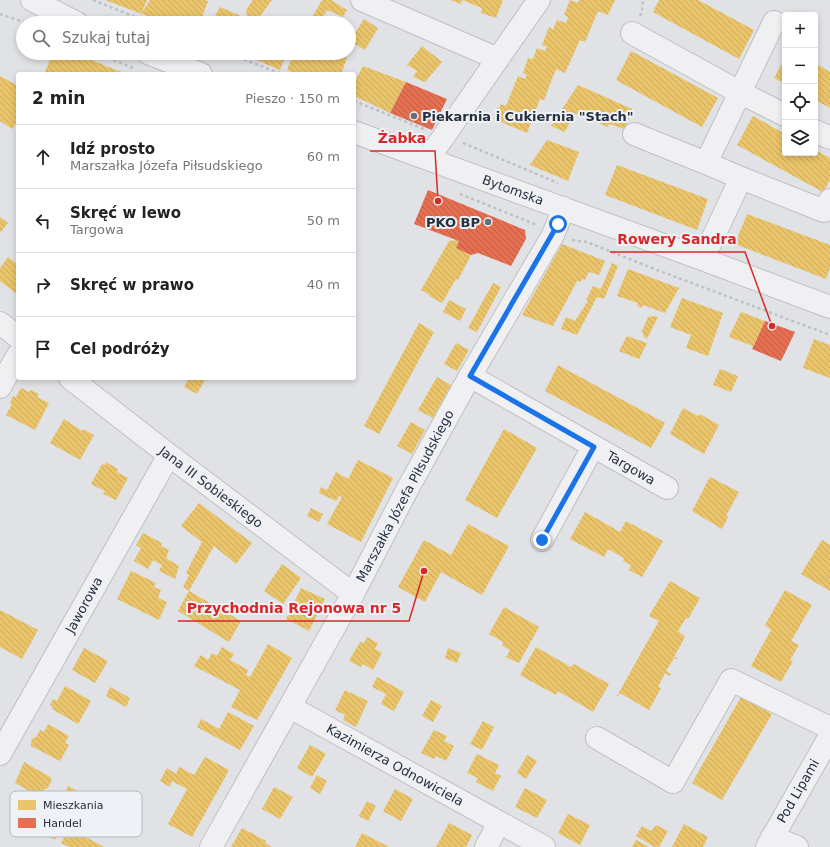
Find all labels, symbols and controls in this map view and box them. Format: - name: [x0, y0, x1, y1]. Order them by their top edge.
- map controls: [782, 12, 818, 156]
- button: +: [782, 12, 818, 48]
- search box: [16, 16, 356, 60]
- icon: search: [30, 27, 52, 49]
- text: Szukaj tutaj: [62, 29, 150, 47]
- button: −: [782, 48, 818, 84]
- button: locate: [782, 84, 818, 120]
- text: 2 min: [32, 88, 85, 108]
- text: Pieszo · 150 m: [245, 91, 340, 106]
- place label: Piekarnia i Cukiernia "Stach": [422, 109, 634, 124]
- marker: Piekarnia i Cukiernia "Stach": [409, 111, 419, 121]
- button: layers: [782, 120, 818, 156]
- callout: Żabka: [370, 125, 435, 151]
- text: Żabka: [378, 130, 426, 146]
- text: Idź prosto: [70, 140, 155, 158]
- icon: ahead: [32, 146, 54, 168]
- text: 60 m: [307, 149, 340, 164]
- text: Marszałka Józefa Piłsudskiego: [70, 158, 263, 173]
- street label: Bytomska: [480, 172, 546, 208]
- text: Skręć w lewo: [70, 204, 181, 222]
- icon: left: [32, 210, 54, 232]
- text: 50 m: [307, 213, 340, 228]
- place label: PKO BP: [426, 215, 480, 230]
- route start: [549, 215, 567, 233]
- marker: PKO BP: [483, 217, 493, 227]
- text: Targowa: [70, 222, 124, 237]
- callout: Rowery Sandra: [610, 226, 745, 252]
- text: Rowery Sandra: [617, 231, 737, 247]
- icon: right: [32, 274, 54, 296]
- text: Skręć w prawo: [70, 276, 194, 294]
- text: 40 m: [307, 277, 340, 292]
- icon: arrive: [32, 338, 54, 360]
- text: Cel podróży: [70, 340, 170, 358]
- street label: Marszałka Józefa Piłsudskiego: [353, 407, 457, 585]
- street label: Jana III Sobieskiego: [155, 443, 266, 531]
- street label: Targowa: [603, 448, 658, 488]
- route end: [533, 531, 551, 549]
- street label: Jaworowa: [62, 574, 106, 637]
- callout: Przychodnia Rejonowa nr 5: [178, 595, 409, 621]
- text: Przychodnia Rejonowa nr 5: [187, 600, 401, 616]
- street label: Kazimierza Odnowiciela: [324, 721, 466, 809]
- street label: Pod Lipami: [774, 756, 822, 826]
- legend: [10, 791, 142, 837]
- text: Mieszkania: [43, 799, 104, 812]
- text: Handel: [43, 817, 82, 830]

